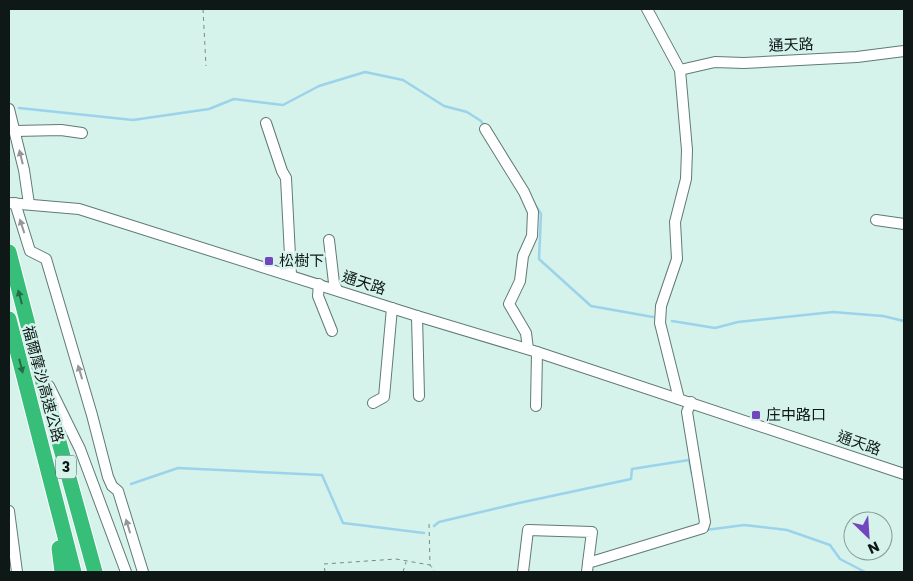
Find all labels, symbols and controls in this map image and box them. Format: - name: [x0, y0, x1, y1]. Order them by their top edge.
- street label: 通天路: [768, 33, 814, 56]
- one-way arrow: [17, 149, 25, 164]
- one-way arrow: [17, 218, 25, 233]
- place label: 松樹下: [279, 250, 324, 271]
- marker: 松樹下: [263, 255, 275, 267]
- street label: 通天路: [340, 266, 389, 299]
- one-way arrow: [16, 290, 24, 305]
- street label: 福爾摩沙高速公路: [18, 323, 69, 445]
- one-way arrow: [17, 358, 25, 373]
- one-way arrow: [75, 364, 83, 379]
- place label: 庄中路口: [766, 404, 826, 425]
- marker: 庄中路口: [750, 409, 762, 421]
- street label: 通天路: [834, 425, 884, 460]
- road number: 3: [56, 456, 76, 478]
- north arrow: [843, 511, 893, 561]
- one-way arrow: [124, 518, 132, 533]
- text: N: [864, 536, 882, 559]

